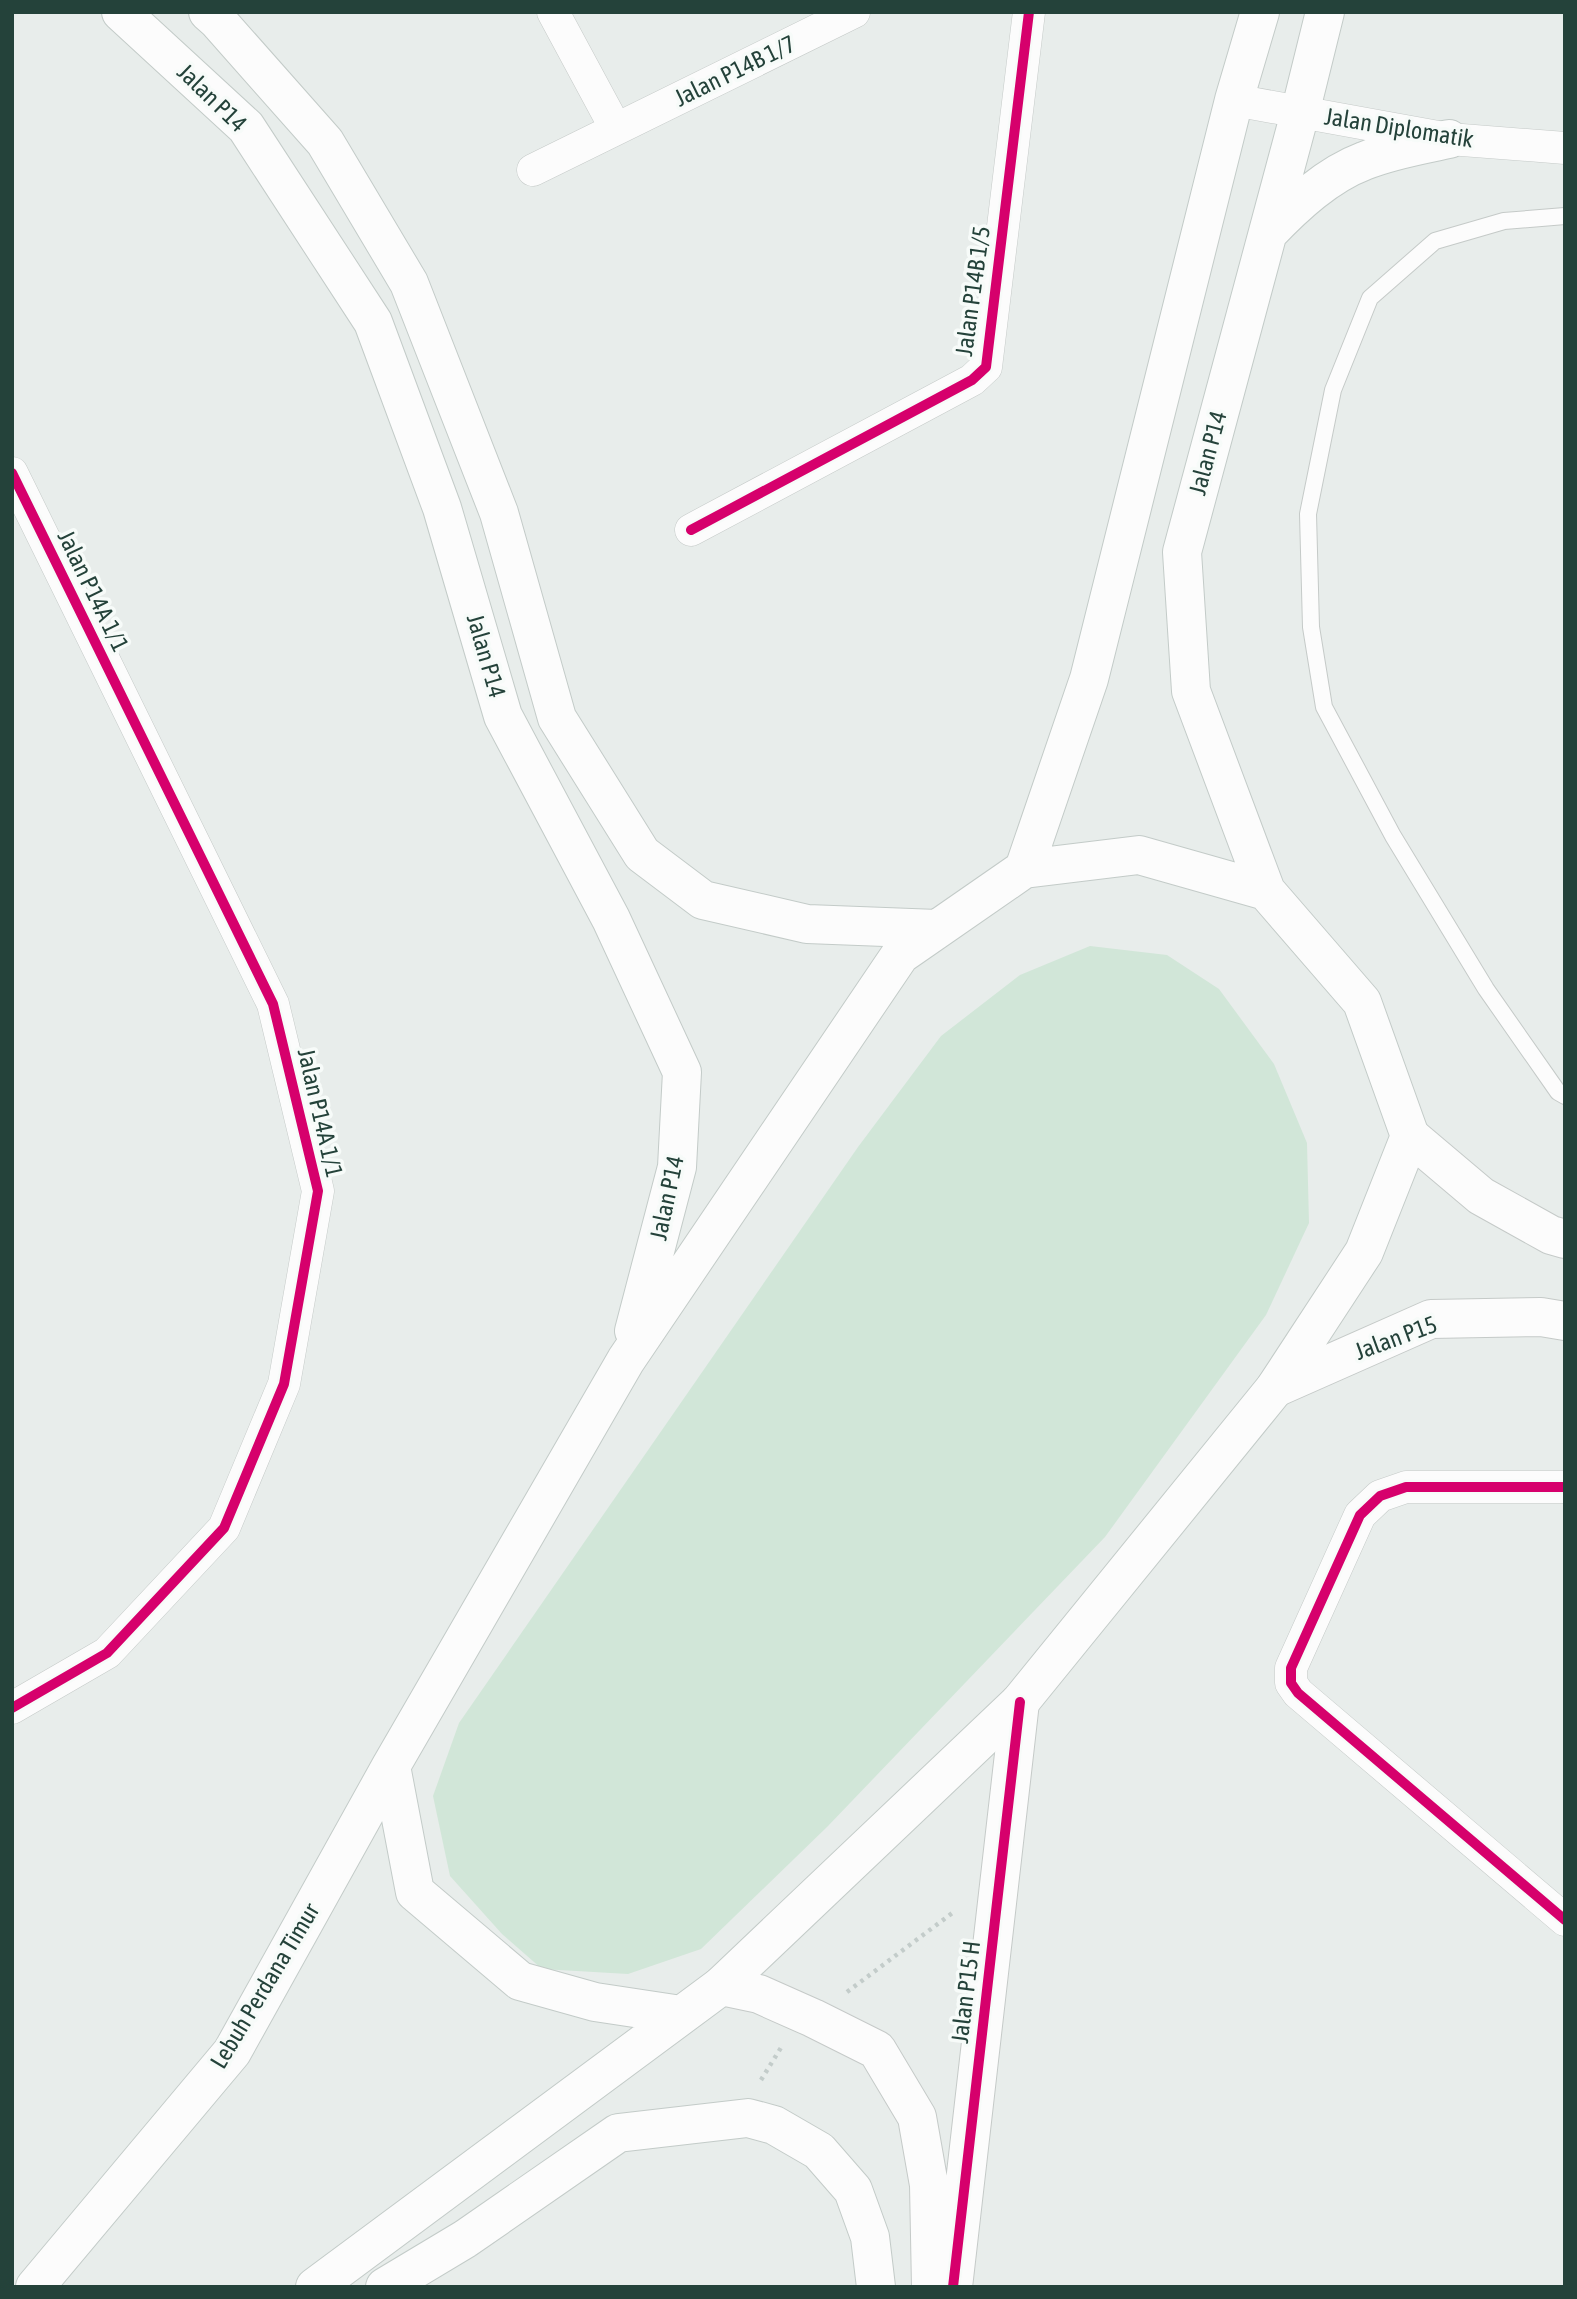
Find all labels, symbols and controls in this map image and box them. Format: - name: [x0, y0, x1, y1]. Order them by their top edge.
- street label: Jalan P14B 1/7: [670, 30, 800, 111]
- street label: Jalan P14: [172, 58, 253, 137]
- street label: Jalan Diplomatik: [1323, 102, 1476, 153]
- street label: Jalan P14B 1/5: [950, 224, 995, 358]
- street label: Jalan P14: [1183, 408, 1232, 498]
- street label: Jalan P14A 1/1: [53, 526, 134, 656]
- street label: Jalan P14: [462, 611, 511, 701]
- street label: Jalan P14A 1/1: [293, 1046, 348, 1180]
- street label: Jalan P14: [644, 1153, 689, 1243]
- street label: Jalan P15: [1351, 1310, 1441, 1365]
- street label: Lebuh Perdana Timur: [205, 1898, 325, 2073]
- street label: Jalan P15 H: [946, 1939, 985, 2045]

